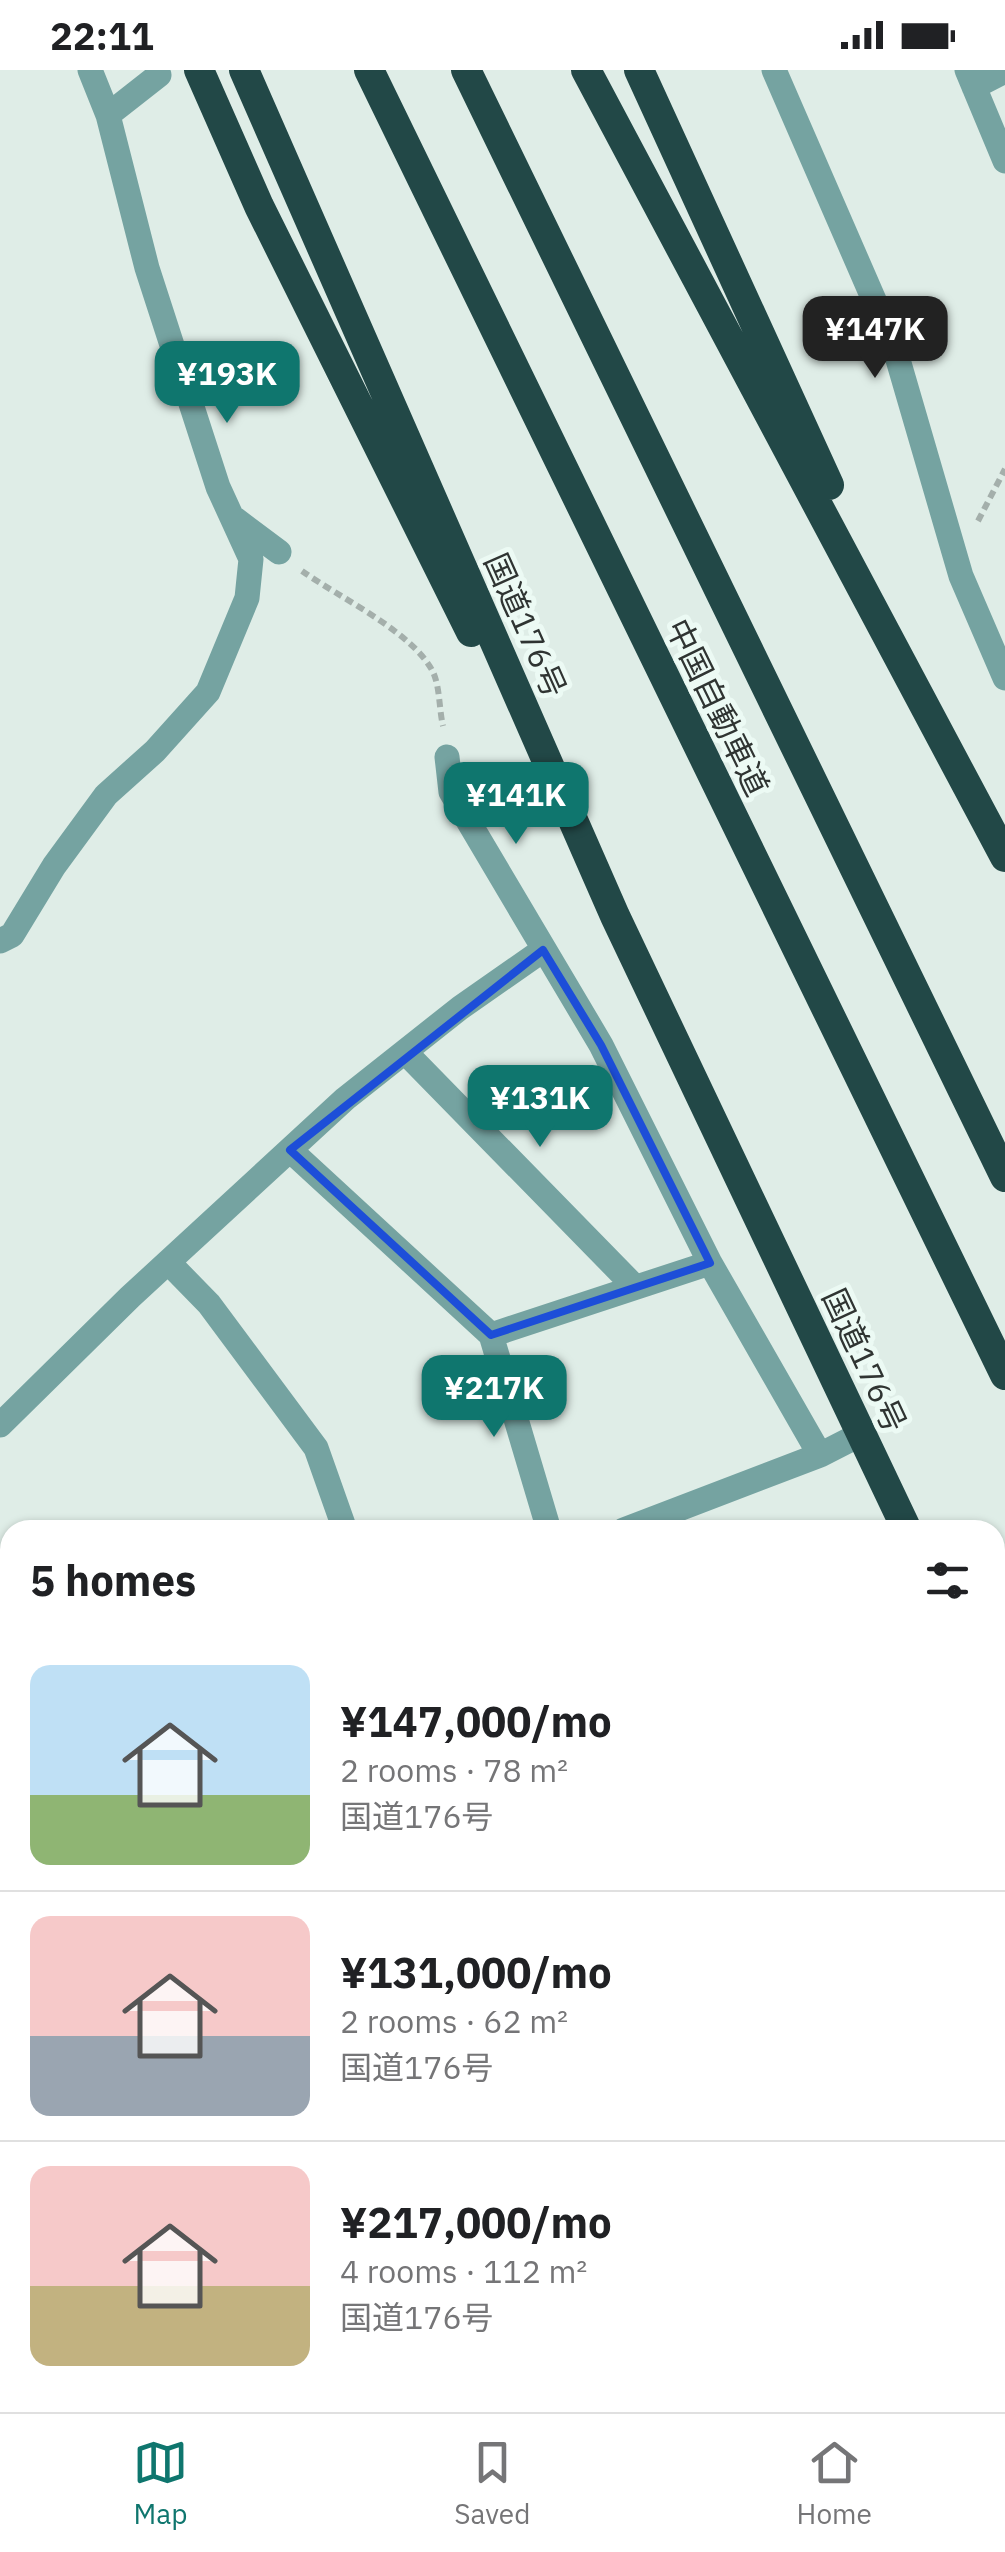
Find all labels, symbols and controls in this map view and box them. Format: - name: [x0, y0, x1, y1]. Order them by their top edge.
- text: 22:11: [50, 11, 154, 60]
- pin: ¥147K: [805, 296, 945, 381]
- text: ¥147K: [825, 307, 925, 349]
- pin: ¥193K: [157, 341, 297, 426]
- text: ¥193K: [177, 352, 277, 394]
- street label: 国道176号: [476, 546, 576, 704]
- street label: 中国自動車道: [657, 612, 779, 802]
- pin: ¥141K: [446, 762, 586, 847]
- text: ¥141K: [466, 773, 566, 815]
- pin: ¥131K: [470, 1065, 610, 1150]
- text: ¥131K: [490, 1076, 590, 1118]
- street label: 国道176号: [814, 1282, 916, 1438]
- pin: ¥217K: [424, 1355, 564, 1440]
- text: ¥217K: [444, 1366, 544, 1408]
- text: 5 homes: [30, 1553, 196, 1608]
- icon: filters: [920, 1553, 975, 1608]
- text: ¥147,000/mo: [340, 1694, 612, 1749]
- icon: home: [110, 1705, 230, 1825]
- text: 2 rooms · 78 m²: [340, 1749, 568, 1791]
- text: 国道176号: [340, 1795, 494, 1837]
- text: ¥131,000/mo: [340, 1945, 612, 2000]
- icon: home: [110, 1956, 230, 2076]
- text: 2 rooms · 62 m²: [340, 2000, 568, 2042]
- text: 国道176号: [340, 2046, 494, 2088]
- text: ¥217,000/mo: [340, 2195, 612, 2250]
- icon: home: [110, 2206, 230, 2326]
- text: 4 rooms · 112 m²: [340, 2250, 587, 2292]
- text: 国道176号: [340, 2296, 494, 2338]
- tab: Map: [133, 2435, 188, 2532]
- tab: Saved: [454, 2435, 530, 2532]
- tab: Home: [797, 2435, 872, 2532]

